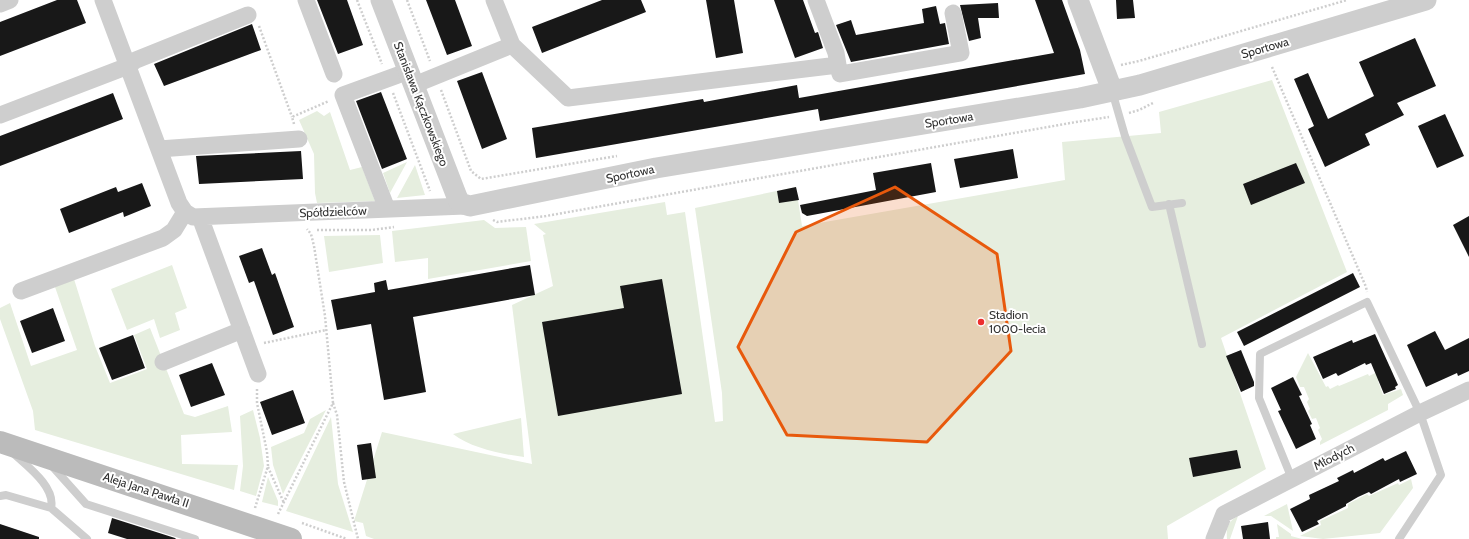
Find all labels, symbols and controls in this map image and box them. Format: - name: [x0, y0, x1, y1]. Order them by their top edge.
- street label: Sportowa: [1239, 33, 1291, 61]
- street label: Stanisława Kączkowskiego: [391, 40, 452, 169]
- street label: Sportowa: [924, 108, 975, 131]
- street label: Sportowa: [604, 161, 656, 186]
- street label: Spółdzielców: [299, 203, 367, 220]
- place label: Stadion 1000-lecia: [989, 307, 1046, 336]
- marker: Stadion 1000-lecia: [976, 317, 986, 327]
- street label: Młodych: [1311, 440, 1357, 473]
- street label: Aleja Jana Pawła II: [101, 469, 191, 510]

